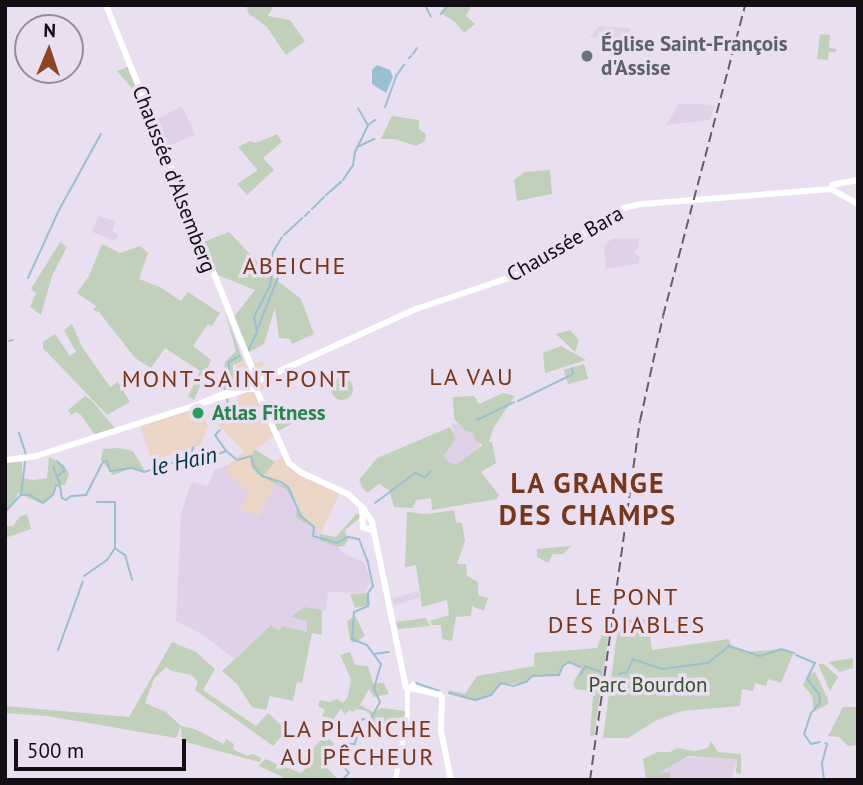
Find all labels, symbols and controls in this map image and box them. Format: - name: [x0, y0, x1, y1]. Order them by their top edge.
- north arrow: [14, 14, 84, 84]
- text: N: [43, 18, 56, 42]
- place label: Église Saint-François d'Assise: [601, 31, 788, 81]
- marker: Église Saint-François d'Assise: [579, 48, 595, 64]
- street label: Chaussée d'Alsemberg: [127, 82, 221, 276]
- street label: Chaussée Bara: [502, 201, 628, 287]
- district label: ABEICHE: [244, 252, 346, 280]
- district label: LA VAU: [429, 363, 515, 391]
- district label: MONT-SAINT-PONT: [124, 365, 350, 393]
- place label: Atlas Fitness: [212, 400, 326, 426]
- marker: Atlas Fitness: [190, 405, 206, 421]
- water label: le Hain: [148, 441, 220, 481]
- district label: LA GRANGE DES CHAMPS: [500, 466, 676, 532]
- district label: LE PONT DES DIABLES: [549, 583, 705, 639]
- park label: Parc Bourdon: [588, 672, 708, 698]
- district label: LA PLANCHE AU PÊCHEUR: [282, 715, 434, 771]
- scale bar: [18, 726, 189, 770]
- text: 500 m: [27, 737, 84, 764]

